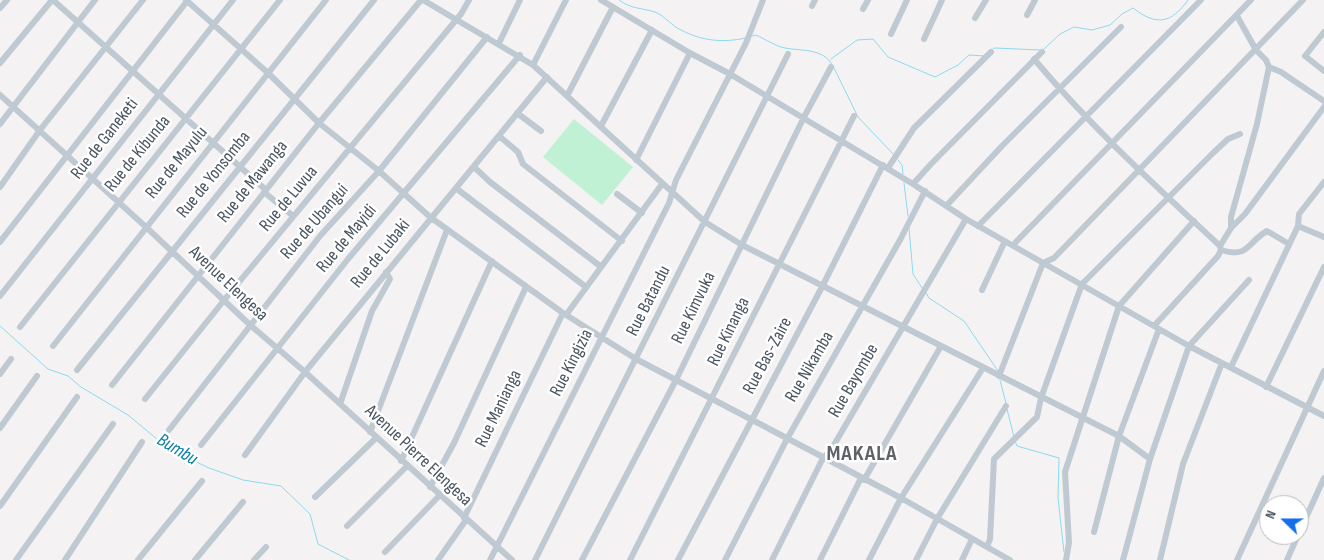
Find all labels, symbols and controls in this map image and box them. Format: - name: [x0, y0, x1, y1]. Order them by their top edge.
- street label: Rue de Ganeketi: [67, 94, 143, 184]
- street label: Rue de Kibunda: [101, 111, 175, 197]
- street label: Rue de Mayulu: [141, 123, 213, 203]
- street label: Rue de Yonsomba: [173, 127, 255, 223]
- street label: Rue de Mawanga: [213, 137, 293, 227]
- street label: Rue de Luvua: [255, 162, 323, 236]
- street label: Rue de Ubangui: [276, 180, 354, 264]
- street label: Rue de Mayidi: [312, 201, 382, 277]
- street label: Rue de Lubaki: [347, 215, 415, 293]
- street label: Avenue Elengesa: [184, 242, 272, 326]
- street label: Rue Batandu: [622, 262, 676, 340]
- street label: Rue Kimvuka: [667, 269, 721, 347]
- street label: Rue Kinanga: [703, 294, 755, 370]
- street label: Rue Bas-Zaire: [739, 314, 797, 398]
- street label: Rue Kingizia: [546, 326, 598, 400]
- street label: Rue Nikamba: [781, 328, 839, 406]
- street label: Rue Bayombe: [824, 340, 884, 422]
- street label: Rue Manianga: [471, 367, 527, 451]
- street label: Avenue Pierre Elengesa: [360, 401, 476, 511]
- water label: Bumbu: [152, 429, 202, 471]
- district label: MAKALA: [826, 441, 898, 467]
- north arrow: [1259, 495, 1309, 545]
- text: N: [1261, 508, 1280, 521]

